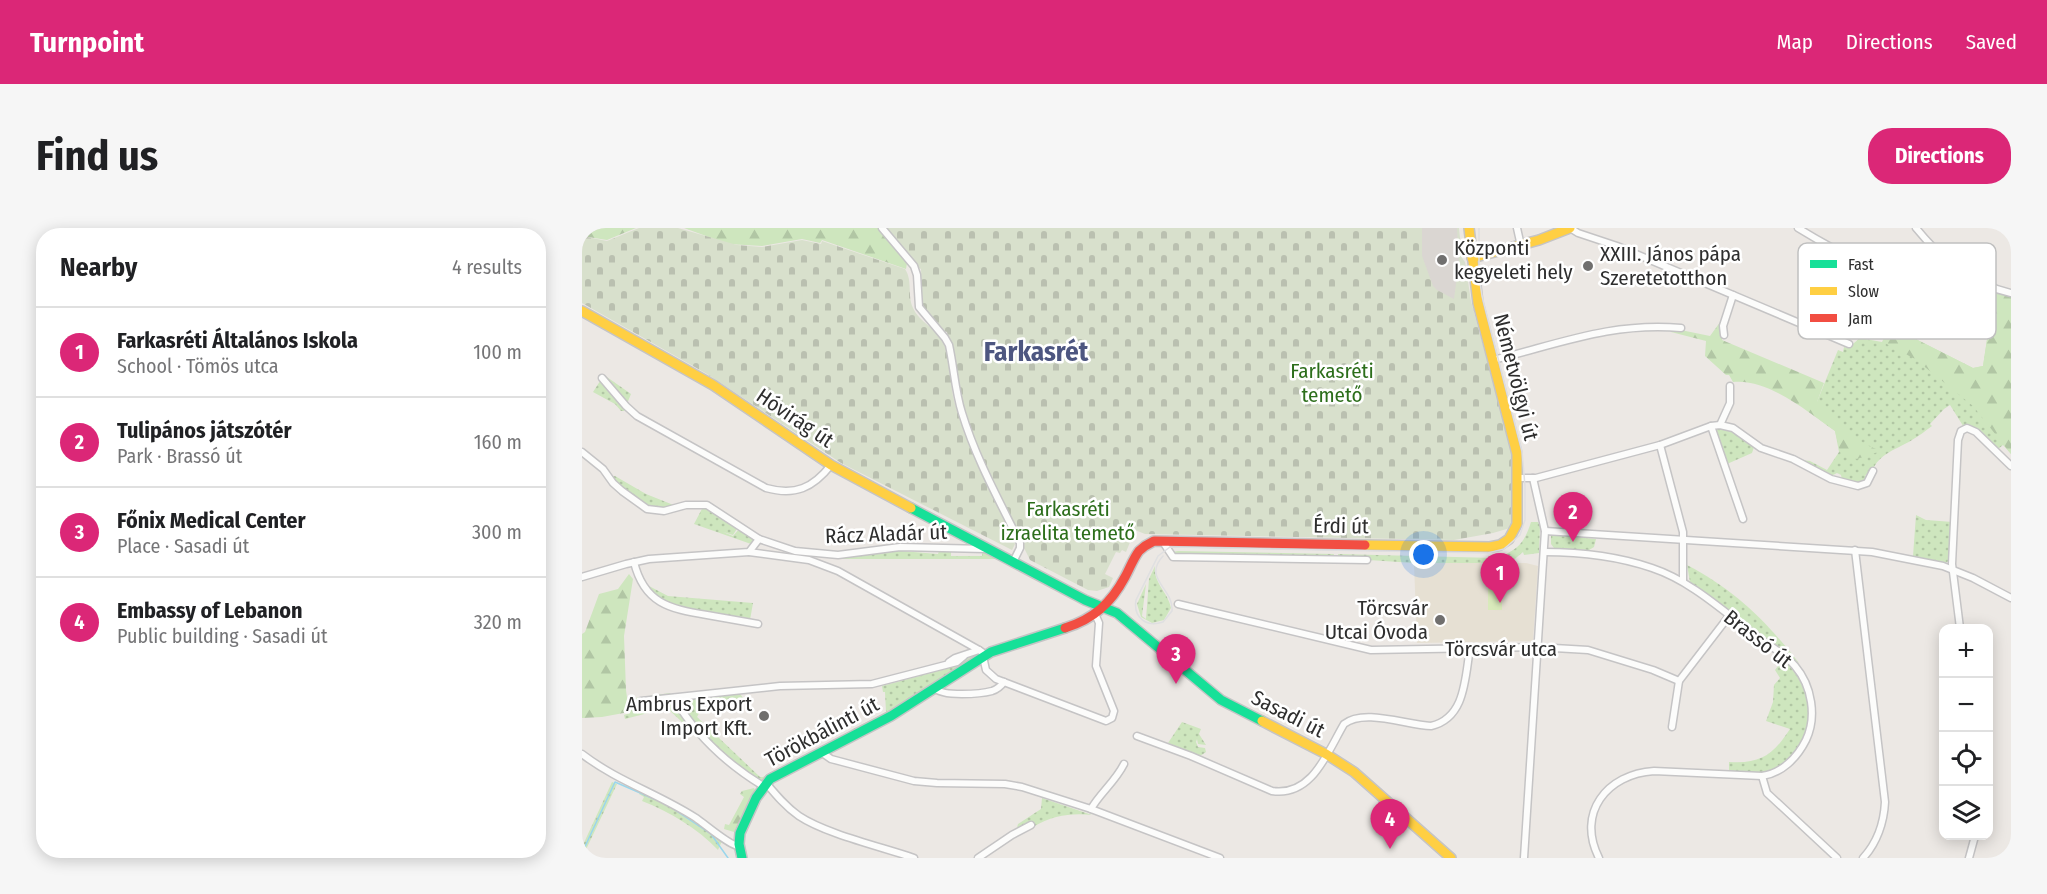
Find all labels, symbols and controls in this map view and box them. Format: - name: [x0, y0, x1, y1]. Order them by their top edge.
- text: Turnpoint: [30, 26, 144, 59]
- text: Map: [1776, 29, 1813, 55]
- text: Directions: [1846, 29, 1933, 55]
- text: Saved: [1966, 29, 2017, 55]
- button: Directions: [1868, 128, 2011, 184]
- text: Find us: [36, 131, 158, 181]
- place label: Központi kegyeleti hely: [1454, 235, 1573, 285]
- place label: XXIII. János pápa Szeretetotthon: [1600, 241, 1741, 291]
- legend: [1798, 243, 1996, 339]
- text: Nearby: [60, 252, 137, 283]
- marker: Központi kegyeleti hely: [1435, 253, 1449, 267]
- text: 4 results: [452, 255, 522, 279]
- text: Fast: [1848, 255, 1875, 274]
- marker: XXIII. János pápa Szeretetotthon: [1581, 259, 1595, 273]
- text: Slow: [1848, 282, 1879, 301]
- text: Jam: [1848, 309, 1873, 328]
- street label: Németvölgyi út: [1488, 311, 1544, 443]
- text: Farkasréti Általános Iskola: [117, 327, 358, 354]
- district label: Farkasrét: [984, 336, 1089, 368]
- text: 1: [75, 340, 84, 364]
- text: 100 m: [473, 340, 522, 364]
- text: School · Tömös utca: [117, 354, 279, 378]
- park label: Farkasréti temető: [1290, 358, 1374, 408]
- street label: Hóvirág út: [751, 383, 839, 453]
- text: Tulipános játszótér: [117, 417, 292, 444]
- text: 2: [75, 430, 84, 454]
- text: 160 m: [474, 430, 522, 454]
- text: Park · Brassó út: [117, 444, 242, 468]
- pin: 2: [1554, 492, 1592, 542]
- park label: Farkasréti izraelita temető: [1001, 496, 1135, 546]
- text: Főnix Medical Center: [117, 507, 305, 534]
- street label: Érdi út: [1313, 513, 1369, 539]
- street label: Rácz Aladár út: [824, 519, 948, 549]
- text: 3: [75, 520, 84, 544]
- text: 300 m: [472, 520, 522, 544]
- text: Place · Sasadi út: [117, 534, 249, 558]
- your location: [1409, 540, 1438, 569]
- pin: 1: [1480, 554, 1520, 603]
- place label: Törcsvár Utcai Óvoda: [1325, 595, 1429, 645]
- text: Embassy of Lebanon: [117, 597, 302, 624]
- street label: Brassó út: [1719, 604, 1798, 674]
- text: 4: [74, 610, 85, 634]
- text: 320 m: [474, 610, 522, 634]
- marker: Törcsvár Utcai Óvoda: [1433, 613, 1447, 627]
- text: Public building · Sasadi út: [117, 624, 328, 648]
- map controls: [1939, 624, 1993, 840]
- button: +: [1939, 624, 1993, 678]
- pin: 3: [1156, 634, 1196, 684]
- street label: Törcsvár utca: [1445, 636, 1557, 662]
- button: −: [1939, 678, 1993, 732]
- street label: Sasadi út: [1247, 684, 1329, 744]
- place label: Ambrus Export Import Kft.: [626, 691, 752, 741]
- street label: Törökbálinti út: [761, 691, 883, 773]
- marker: Ambrus Export Import Kft.: [757, 709, 771, 723]
- button: locate: [1939, 732, 1993, 786]
- button: layers: [1939, 786, 1993, 840]
- pin: 4: [1370, 800, 1410, 849]

